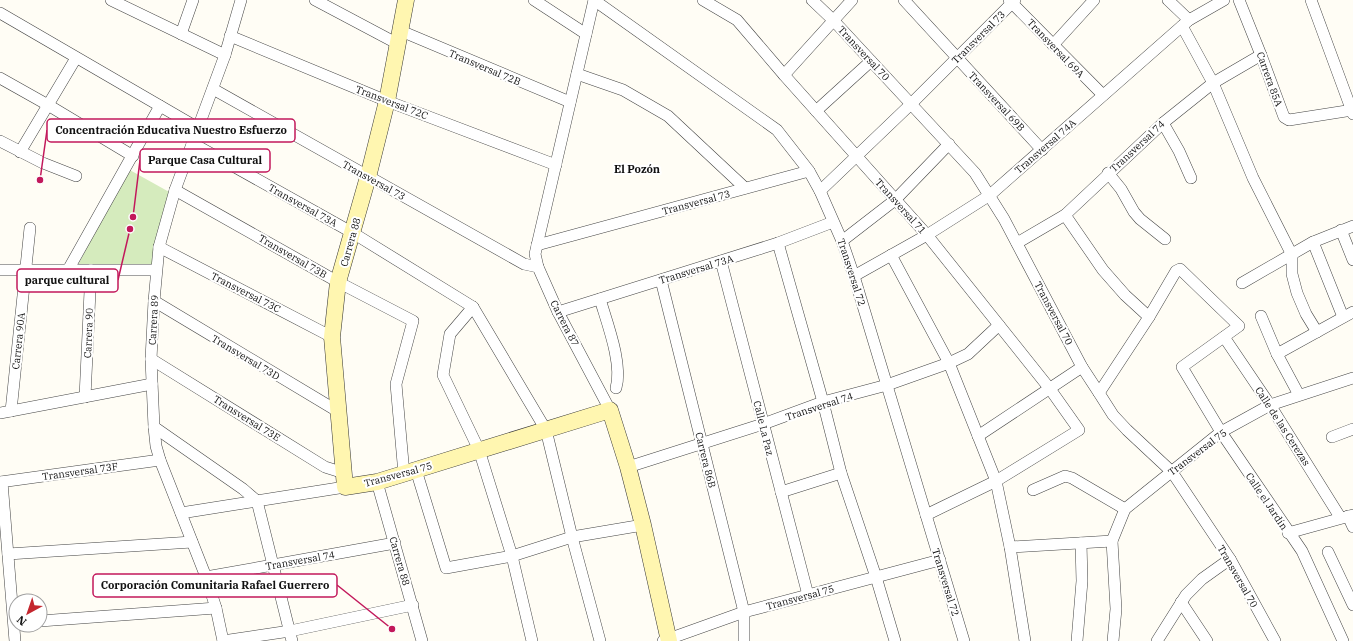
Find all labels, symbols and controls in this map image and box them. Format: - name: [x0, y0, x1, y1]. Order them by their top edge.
- street label: Transversal 73: [949, 8, 1008, 67]
- street label: Transversal 69A: [1024, 16, 1087, 81]
- street label: Transversal 70: [835, 23, 892, 83]
- street label: Transversal 72B: [447, 46, 523, 89]
- street label: Carrera 85A: [1254, 50, 1285, 108]
- street label: Transversal 69B: [966, 69, 1028, 134]
- street label: Transversal 72C: [354, 83, 430, 122]
- street label: Transversal 74A: [1012, 116, 1079, 177]
- street label: Transversal 74: [1107, 118, 1167, 175]
- callout: Concentración Educativa Nuestro Esfuerzo: [47, 119, 295, 142]
- text: Concentración Educativa Nuestro Esfuerzo: [55, 123, 287, 137]
- callout: Parque Casa Cultural: [140, 149, 270, 172]
- text: Parque Casa Cultural: [148, 153, 263, 167]
- street label: Transversal 73: [340, 158, 408, 203]
- district label: El Pozón: [614, 162, 660, 176]
- street label: Transversal 71: [872, 176, 929, 237]
- street label: Transversal 73A: [266, 181, 340, 230]
- street label: Transversal 73: [661, 187, 732, 218]
- street label: Carrera 88: [337, 216, 364, 268]
- street label: Transversal 73B: [256, 232, 330, 281]
- street label: Transversal 72: [835, 237, 869, 308]
- street label: Transversal 73A: [657, 252, 735, 287]
- callout: parque cultural: [17, 269, 118, 292]
- street label: Transversal 73C: [209, 269, 283, 316]
- text: parque cultural: [25, 273, 110, 287]
- street label: Transversal 70: [1031, 279, 1076, 347]
- street label: Carrera 89: [146, 295, 161, 345]
- street label: Carrera 87: [547, 298, 582, 349]
- street label: Carrera 90: [81, 308, 96, 358]
- street label: Carrera 90A: [9, 312, 28, 370]
- street label: Transversal 73D: [209, 332, 282, 383]
- street label: Calle de las Cerezas: [1252, 384, 1313, 468]
- street label: Transversal 74: [784, 389, 855, 423]
- street label: Transversal 73E: [211, 393, 283, 444]
- street label: Calle La Paz: [750, 399, 777, 457]
- street label: Transversal 75: [1165, 426, 1229, 479]
- street label: Carrera 86B: [692, 431, 719, 490]
- street label: Transversal 75: [363, 459, 434, 490]
- street label: Transversal 73F: [41, 460, 119, 483]
- street label: Calle el Jardín: [1243, 470, 1291, 533]
- street label: Carrera 88: [386, 535, 413, 587]
- street label: Transversal 70: [1214, 543, 1261, 610]
- street label: Transversal 72: [929, 547, 962, 618]
- street label: Transversal 74: [264, 548, 336, 573]
- callout: Corporación Comunitaria Rafael Guerrero: [93, 574, 337, 597]
- text: Corporación Comunitaria Rafael Guerrero: [101, 578, 329, 592]
- street label: Transversal 75: [765, 582, 836, 613]
- north arrow: [8, 593, 48, 633]
- text: N: [14, 612, 29, 629]

